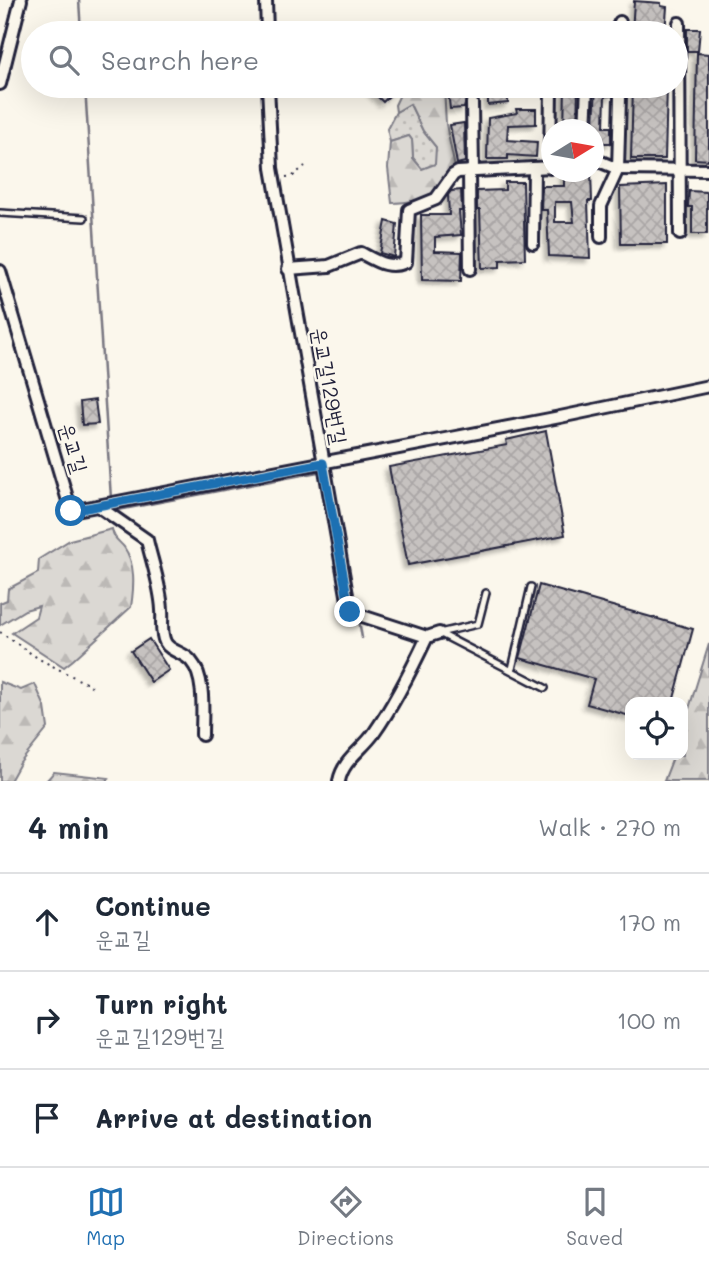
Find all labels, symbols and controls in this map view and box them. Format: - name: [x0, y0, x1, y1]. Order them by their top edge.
- search box: [21, 21, 688, 98]
- icon: search: [45, 41, 83, 79]
- text: Search here: [101, 43, 259, 77]
- north arrow: [541, 119, 604, 182]
- street label: 운교길129번길: [307, 325, 354, 446]
- street label: 운교길: [54, 419, 95, 476]
- route start: [55, 495, 86, 526]
- route end: [334, 596, 365, 627]
- map controls: [625, 697, 688, 760]
- button: locate: [625, 697, 688, 760]
- text: 4 min: [28, 807, 109, 847]
- text: Walk · 270 m: [538, 812, 681, 842]
- text: Continue: [95, 889, 211, 923]
- icon: ahead: [28, 903, 66, 941]
- text: 170 m: [618, 907, 681, 937]
- text: 운교길: [95, 923, 151, 953]
- text: Turn right: [95, 987, 228, 1021]
- icon: right: [28, 1001, 66, 1039]
- text: 100 m: [617, 1005, 681, 1035]
- text: 운교길129번길: [95, 1021, 224, 1051]
- icon: arrive: [28, 1099, 66, 1137]
- text: Arrive at destination: [95, 1101, 372, 1135]
- tab: Map: [86, 1183, 125, 1250]
- tab: Directions: [297, 1183, 394, 1250]
- tab: Saved: [566, 1183, 623, 1250]

